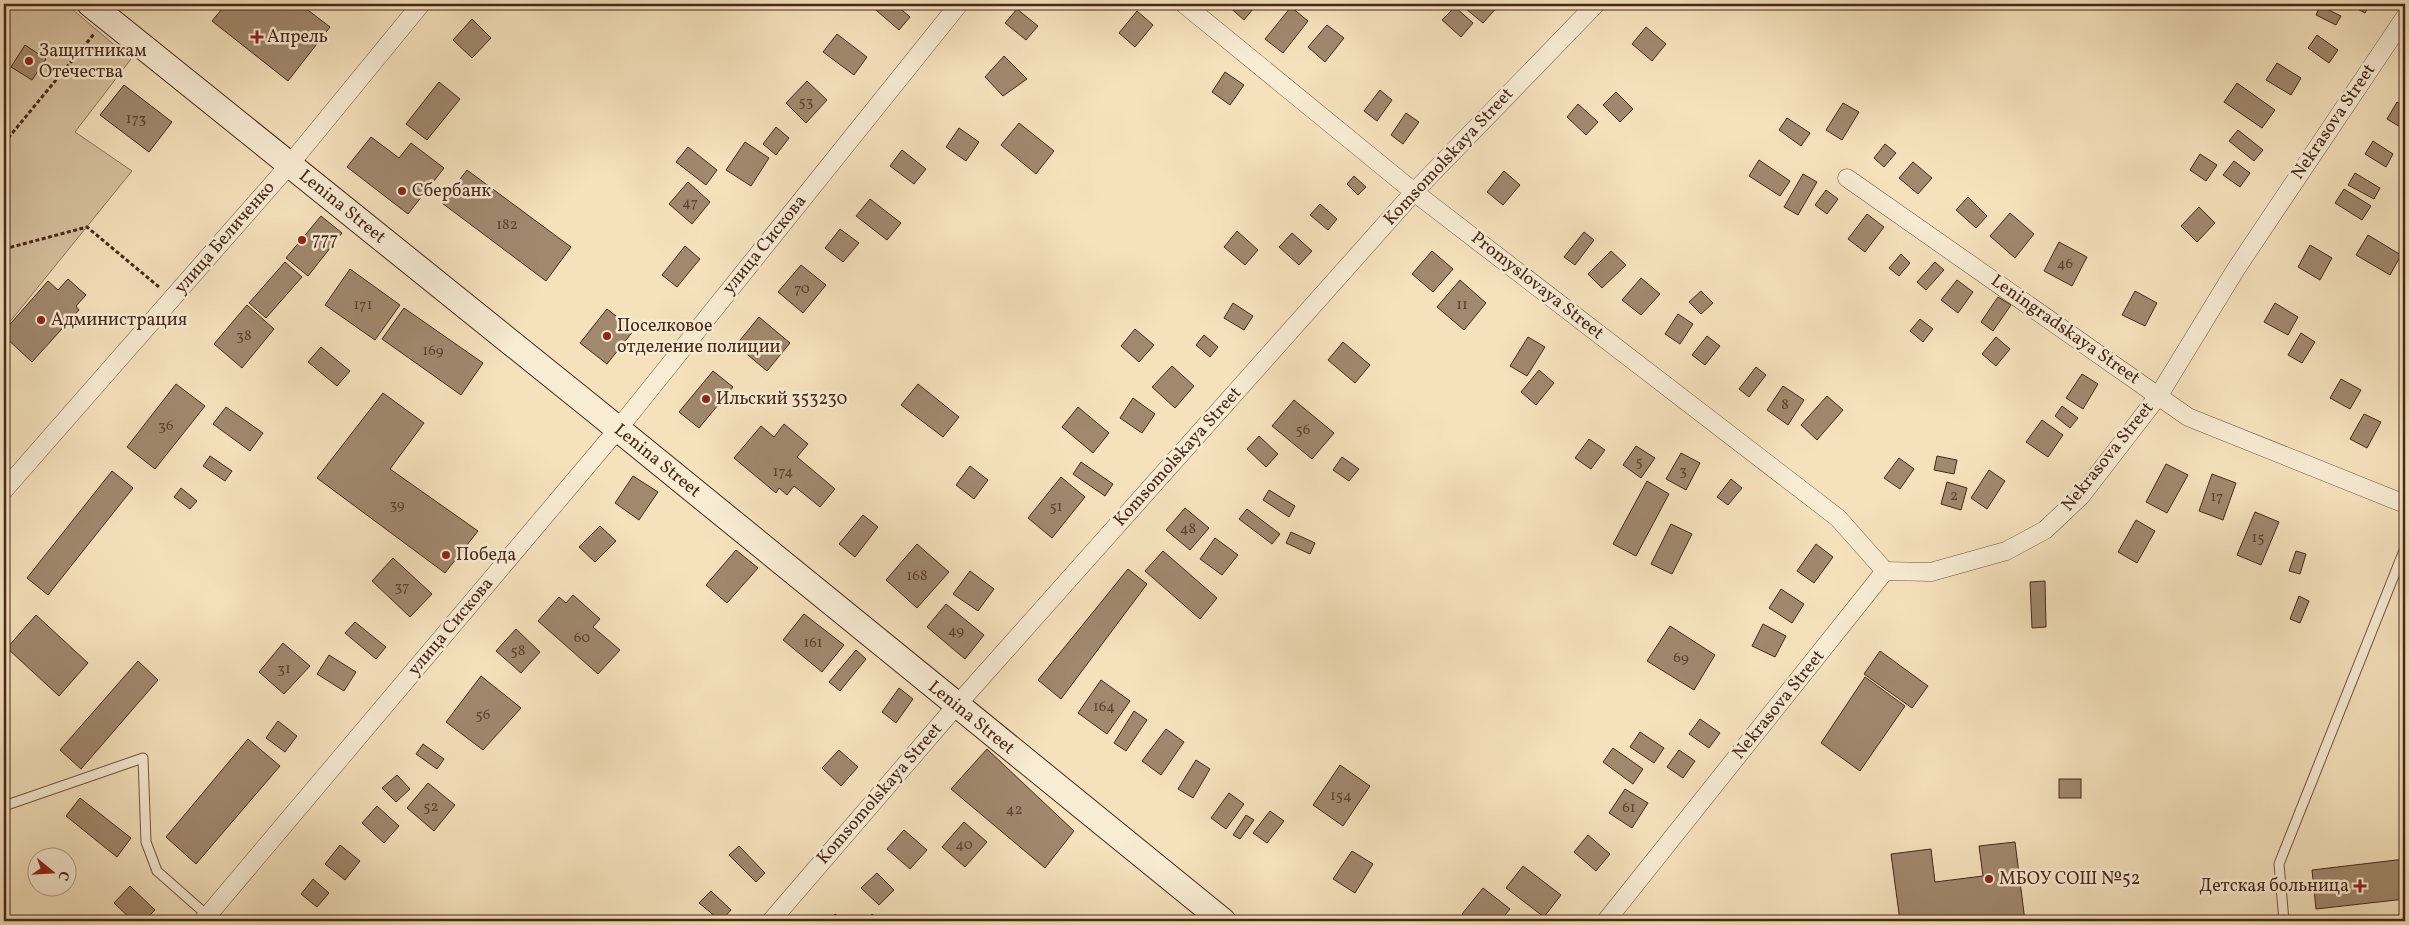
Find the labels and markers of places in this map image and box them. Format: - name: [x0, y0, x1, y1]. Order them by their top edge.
- place label: Апрель: [267, 25, 328, 50]
- marker: Апрель: [251, 31, 263, 43]
- place label: Защитникам Отечества: [39, 39, 147, 85]
- marker: Защитникам Отечества: [23, 55, 35, 67]
- place label: Сбербанк: [412, 179, 492, 204]
- marker: Сбербанк: [396, 185, 408, 197]
- place label: 777: [312, 228, 338, 253]
- marker: 777: [296, 234, 308, 246]
- place label: Администрация: [51, 308, 187, 333]
- marker: Администрация: [35, 314, 47, 326]
- place label: Поселковое отделение полиции: [617, 314, 781, 360]
- marker: Поселковое отделение полиции: [601, 330, 613, 342]
- place label: Ильский 353230: [716, 387, 847, 412]
- marker: Ильский 353230: [700, 393, 712, 405]
- place label: Победа: [456, 543, 516, 568]
- marker: Победа: [440, 549, 452, 561]
- place label: МБОУ СОШ №52: [1999, 867, 2140, 892]
- marker: МБОУ СОШ №52: [1983, 873, 1995, 885]
- place label: Детская больница: [2199, 874, 2349, 899]
- marker: Детская больница: [2353, 879, 2367, 893]

